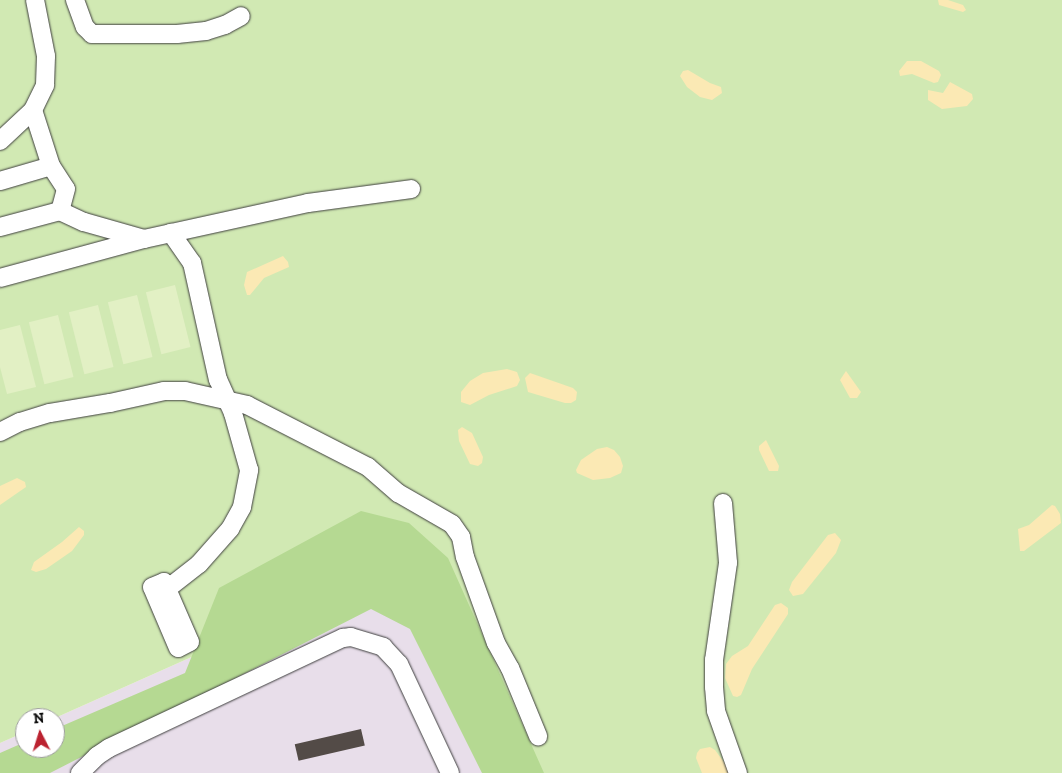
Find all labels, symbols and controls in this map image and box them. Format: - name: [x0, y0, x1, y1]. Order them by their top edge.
- north arrow: [15, 708, 65, 758]
- text: N: [33, 710, 45, 727]

